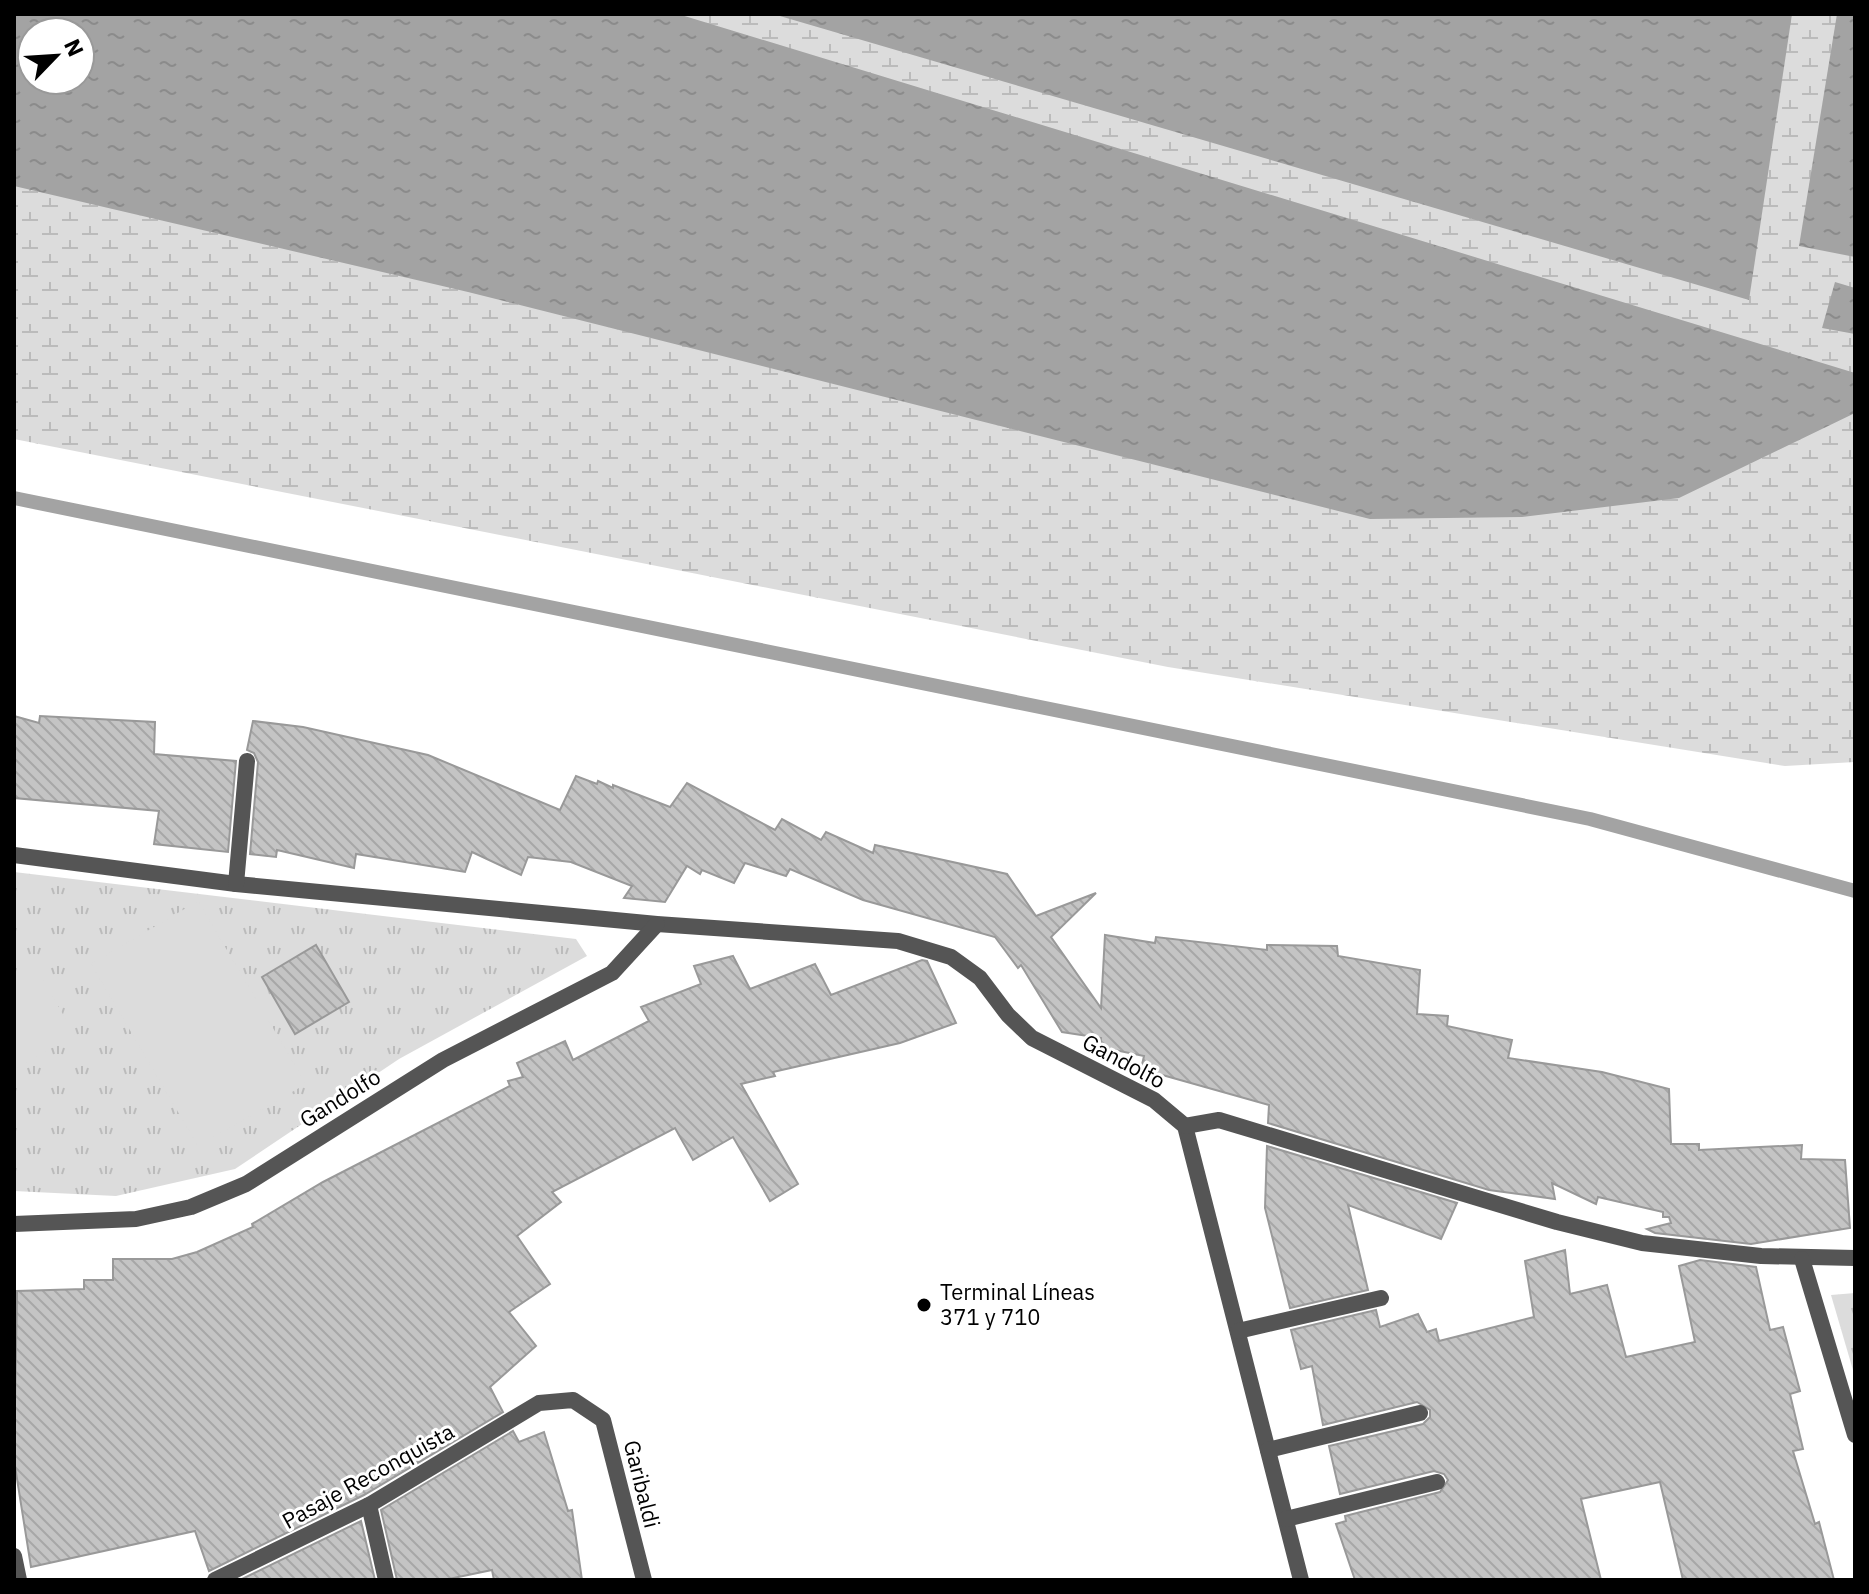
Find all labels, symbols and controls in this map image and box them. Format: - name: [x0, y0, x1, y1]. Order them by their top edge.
- north arrow: [16, 16, 96, 96]
- text: N: [58, 34, 91, 61]
- street label: Gandolfo: [1078, 1027, 1171, 1094]
- street label: Gandolfo: [294, 1061, 386, 1134]
- place label: Terminal Líneas 371 y 710: [940, 1277, 1095, 1331]
- marker: Terminal Líneas 371 y 710: [915, 1296, 933, 1314]
- street label: Pasaje Reconquista: [277, 1416, 459, 1535]
- street label: Garibaldi: [618, 1437, 667, 1531]

